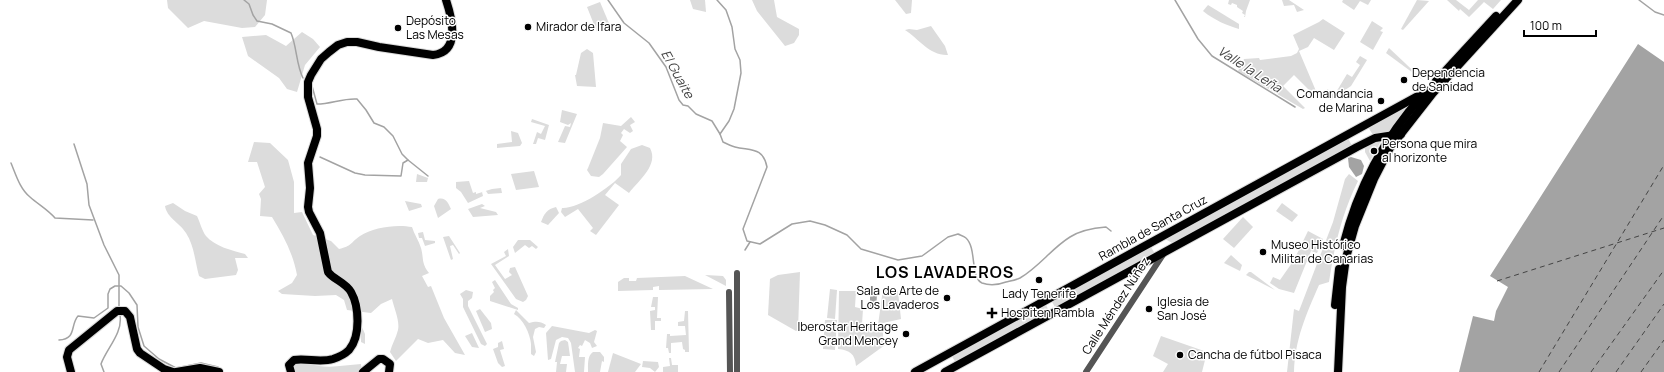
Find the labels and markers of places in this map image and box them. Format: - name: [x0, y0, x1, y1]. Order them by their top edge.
- place label: Depósito Las Mesas: [406, 12, 464, 43]
- place label: Mirador de Ifara: [536, 18, 621, 35]
- marker: Mirador de Ifara: [523, 22, 533, 32]
- marker: Depósito Las Mesas: [393, 23, 403, 33]
- place label: Dependencia de Sanidad: [1412, 64, 1485, 95]
- marker: Dependencia de Sanidad: [1399, 75, 1409, 85]
- place label: Comandancia de Marina: [1297, 85, 1373, 116]
- marker: Comandancia de Marina: [1376, 96, 1386, 106]
- place label: Persona que mira al horizonte: [1382, 135, 1477, 166]
- marker: Persona que mira al horizonte: [1369, 146, 1379, 156]
- place label: Museo Histórico Militar de Canarias: [1271, 236, 1373, 267]
- marker: Museo Histórico Militar de Canarias: [1258, 247, 1268, 257]
- marker: Lady Tenerife: [1034, 275, 1044, 285]
- place label: Sala de Arte de Los Lavaderos: [857, 282, 939, 313]
- place label: Lady Tenerife: [1002, 285, 1076, 302]
- marker: Sala de Arte de Los Lavaderos: [942, 293, 952, 303]
- place label: Iglesia de San José: [1157, 293, 1209, 324]
- place label: Hospiten Rambla: [1001, 304, 1094, 321]
- marker: Iglesia de San José: [1144, 304, 1154, 314]
- marker: Hospiten Rambla: [986, 307, 998, 319]
- place label: Iberostar Heritage Grand Mencey: [797, 318, 899, 349]
- marker: Iberostar Heritage Grand Mencey: [901, 329, 911, 339]
- place label: Cancha de fútbol Pisaca: [1188, 346, 1322, 363]
- marker: Cancha de fútbol Pisaca: [1175, 350, 1185, 360]

